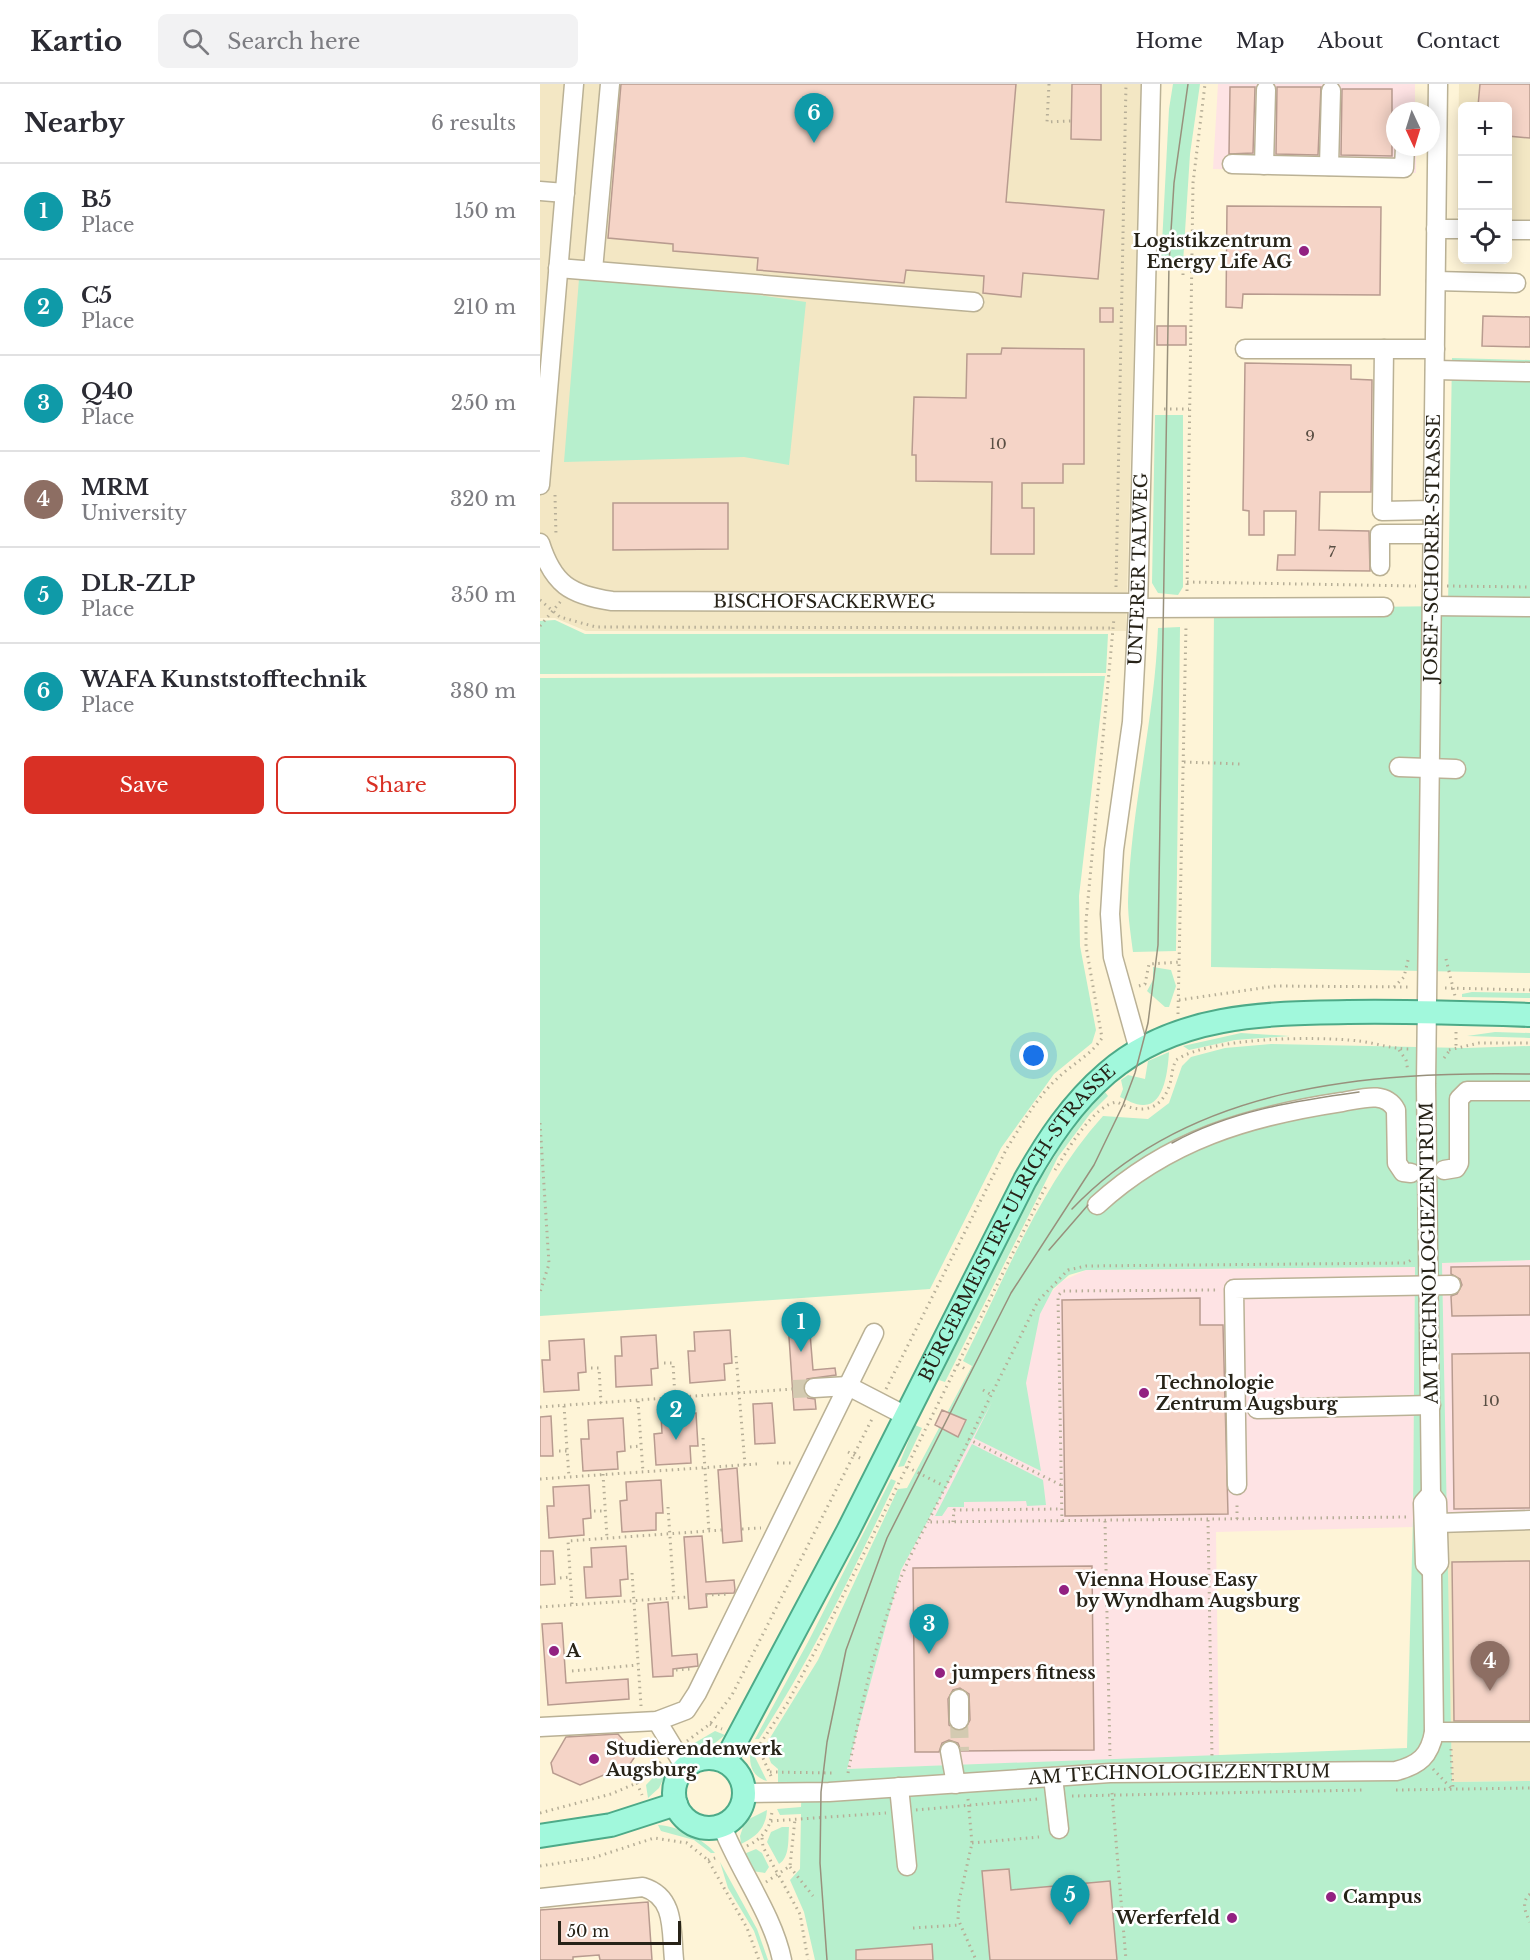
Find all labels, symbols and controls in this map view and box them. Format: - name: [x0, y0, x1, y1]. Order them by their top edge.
- search box: [158, 14, 578, 68]
- text: Kartio: [30, 24, 122, 59]
- icon: search: [179, 25, 212, 58]
- text: Search here: [227, 28, 360, 55]
- text: Home: [1136, 28, 1203, 54]
- text: Map: [1236, 28, 1284, 54]
- text: About: [1317, 28, 1383, 54]
- text: Contact: [1416, 28, 1500, 54]
- pin: 6: [794, 94, 834, 143]
- north arrow: [1386, 102, 1440, 156]
- map controls: [1458, 102, 1512, 264]
- button: +: [1458, 102, 1512, 156]
- text: Nearby: [24, 107, 125, 139]
- text: 6 results: [431, 111, 516, 135]
- button: −: [1458, 156, 1512, 210]
- text: B5: [81, 186, 112, 213]
- text: 1: [39, 199, 48, 223]
- text: 150 m: [454, 199, 516, 223]
- button: locate: [1458, 210, 1512, 264]
- text: Place: [81, 213, 135, 237]
- place label: Logistikzentrum Energy Life AG: [1133, 230, 1292, 273]
- marker: Logistikzentrum Energy Life AG: [1297, 244, 1311, 258]
- text: C5: [81, 282, 112, 309]
- text: 2: [37, 295, 50, 319]
- text: 210 m: [453, 295, 516, 319]
- text: Place: [81, 309, 135, 333]
- text: Q40: [81, 378, 133, 405]
- text: 3: [37, 391, 50, 415]
- text: 250 m: [451, 391, 516, 415]
- text: Place: [81, 405, 135, 429]
- street label: JOSEF-SCHORER-STRASSE: [1420, 414, 1445, 684]
- house number: 9: [1305, 426, 1315, 445]
- house number: 10: [989, 434, 1007, 453]
- street label: UNTERER TALWEG: [1124, 472, 1152, 666]
- text: MRM: [81, 474, 149, 501]
- text: 4: [37, 487, 50, 511]
- text: 320 m: [450, 487, 516, 511]
- text: University: [81, 501, 187, 525]
- house number: 7: [1328, 542, 1336, 561]
- text: DLR-ZLP: [81, 570, 195, 597]
- text: 5: [38, 583, 49, 607]
- text: 350 m: [451, 583, 516, 607]
- street label: BISCHOFSACKERWEG: [713, 590, 936, 613]
- text: Place: [81, 597, 135, 621]
- text: WAFA Kunststofftechnik: [81, 666, 367, 693]
- text: 6: [37, 679, 50, 703]
- text: 380 m: [450, 679, 516, 703]
- text: Place: [81, 693, 135, 717]
- button: Save: [24, 756, 264, 814]
- button: Share: [276, 756, 516, 814]
- your location: [1019, 1041, 1048, 1070]
- street label: BÜRGERMEISTER-ULRICH-STRASSE: [914, 1060, 1120, 1385]
- street label: AM TECHNOLOGIEZENTRUM: [1415, 1102, 1443, 1405]
- pin: 1: [782, 1302, 820, 1352]
- place label: Technologie Zentrum Augsburg: [1156, 1372, 1339, 1415]
- marker: Technologie Zentrum Augsburg: [1137, 1386, 1151, 1400]
- pin: 2: [656, 1390, 696, 1440]
- house number: 10: [1482, 1391, 1500, 1410]
- place label: Vienna House Easy by Wyndham Augsburg: [1075, 1569, 1301, 1612]
- marker: Vienna House Easy by Wyndham Augsburg: [1057, 1583, 1071, 1597]
- pin: 3: [910, 1604, 948, 1654]
- place label: A: [565, 1640, 582, 1662]
- pin: 4: [1470, 1642, 1510, 1691]
- marker: A: [547, 1644, 561, 1658]
- place label: jumpers fitness: [949, 1662, 1096, 1684]
- marker: jumpers fitness: [933, 1666, 947, 1680]
- place label: Studierendenwerk Augsburg: [605, 1738, 783, 1781]
- marker: Studierendenwerk Augsburg: [587, 1752, 601, 1766]
- street label: AM TECHNOLOGIEZENTRUM: [1027, 1760, 1331, 1790]
- pin: 5: [1050, 1876, 1090, 1925]
- place label: Campus: [1343, 1886, 1422, 1908]
- marker: Campus: [1324, 1890, 1338, 1904]
- place label: Werferfeld: [1114, 1907, 1221, 1929]
- marker: Werferfeld: [1225, 1911, 1239, 1925]
- scale bar: [558, 1918, 681, 1946]
- text: 50 m: [567, 1921, 609, 1941]

